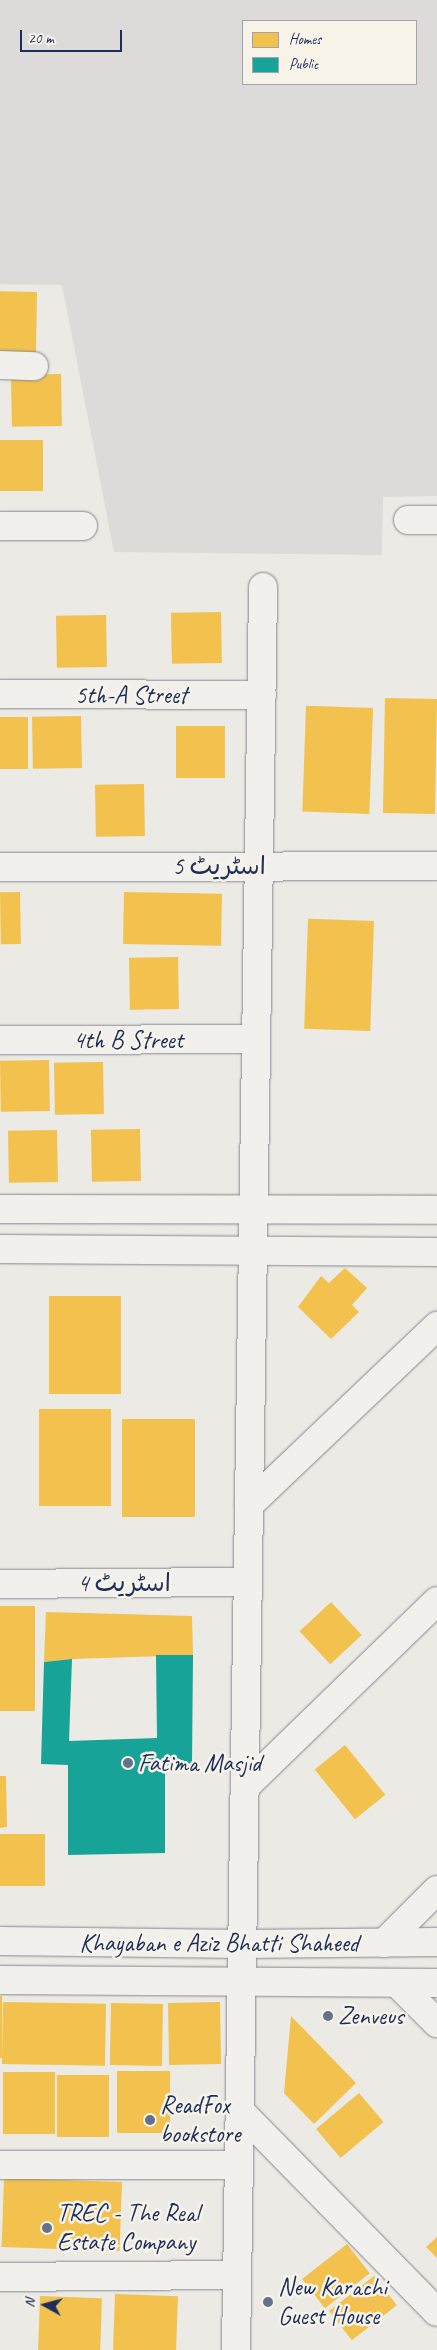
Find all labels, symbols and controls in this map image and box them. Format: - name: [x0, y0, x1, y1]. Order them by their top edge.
- scale bar: [22, 20, 125, 52]
- legend: [242, 20, 417, 85]
- text: 20 m: [28, 29, 54, 48]
- text: Homes: [289, 30, 321, 49]
- text: Public: [289, 55, 318, 74]
- street label: 5th-A Street: [75, 680, 187, 710]
- street label: اسٹریٹ 5: [172, 851, 266, 881]
- street label: 4th B Street: [73, 1025, 183, 1055]
- street label: اسٹریٹ 4: [77, 1568, 171, 1598]
- place label: Fatima Masjid: [138, 1748, 261, 1778]
- marker: Fatima Masjid: [122, 1757, 134, 1769]
- street label: Khayaban e Aziz Bhatti Shaheed: [78, 1928, 360, 1958]
- place label: Zenveus: [338, 2001, 404, 2031]
- marker: Zenveus: [322, 2010, 334, 2022]
- place label: ReadFox bookstore: [160, 2091, 240, 2150]
- marker: ReadFox bookstore: [144, 2114, 156, 2126]
- place label: TREC - The Real Estate Company: [57, 2199, 200, 2258]
- marker: TREC - The Real Estate Company: [41, 2222, 53, 2234]
- place label: New Karachi Guest House: [278, 2273, 387, 2332]
- north arrow: [20, 2280, 70, 2330]
- marker: New Karachi Guest House: [262, 2296, 274, 2308]
- text: N: [21, 2298, 39, 2308]

